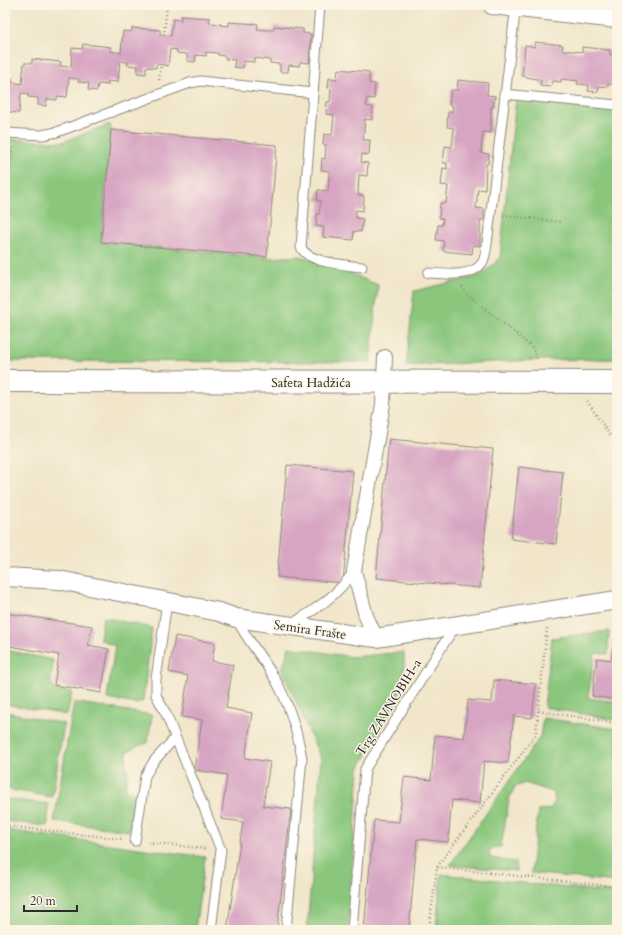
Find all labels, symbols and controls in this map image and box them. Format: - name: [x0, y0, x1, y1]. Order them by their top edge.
- street label: Safeta Hadžića: [271, 374, 351, 392]
- street label: Semira Frašte: [272, 616, 347, 644]
- street label: Trg ZAVNOBIH-a: [352, 655, 426, 759]
- scale bar: [24, 887, 77, 913]
- text: 20 m: [30, 893, 57, 909]

